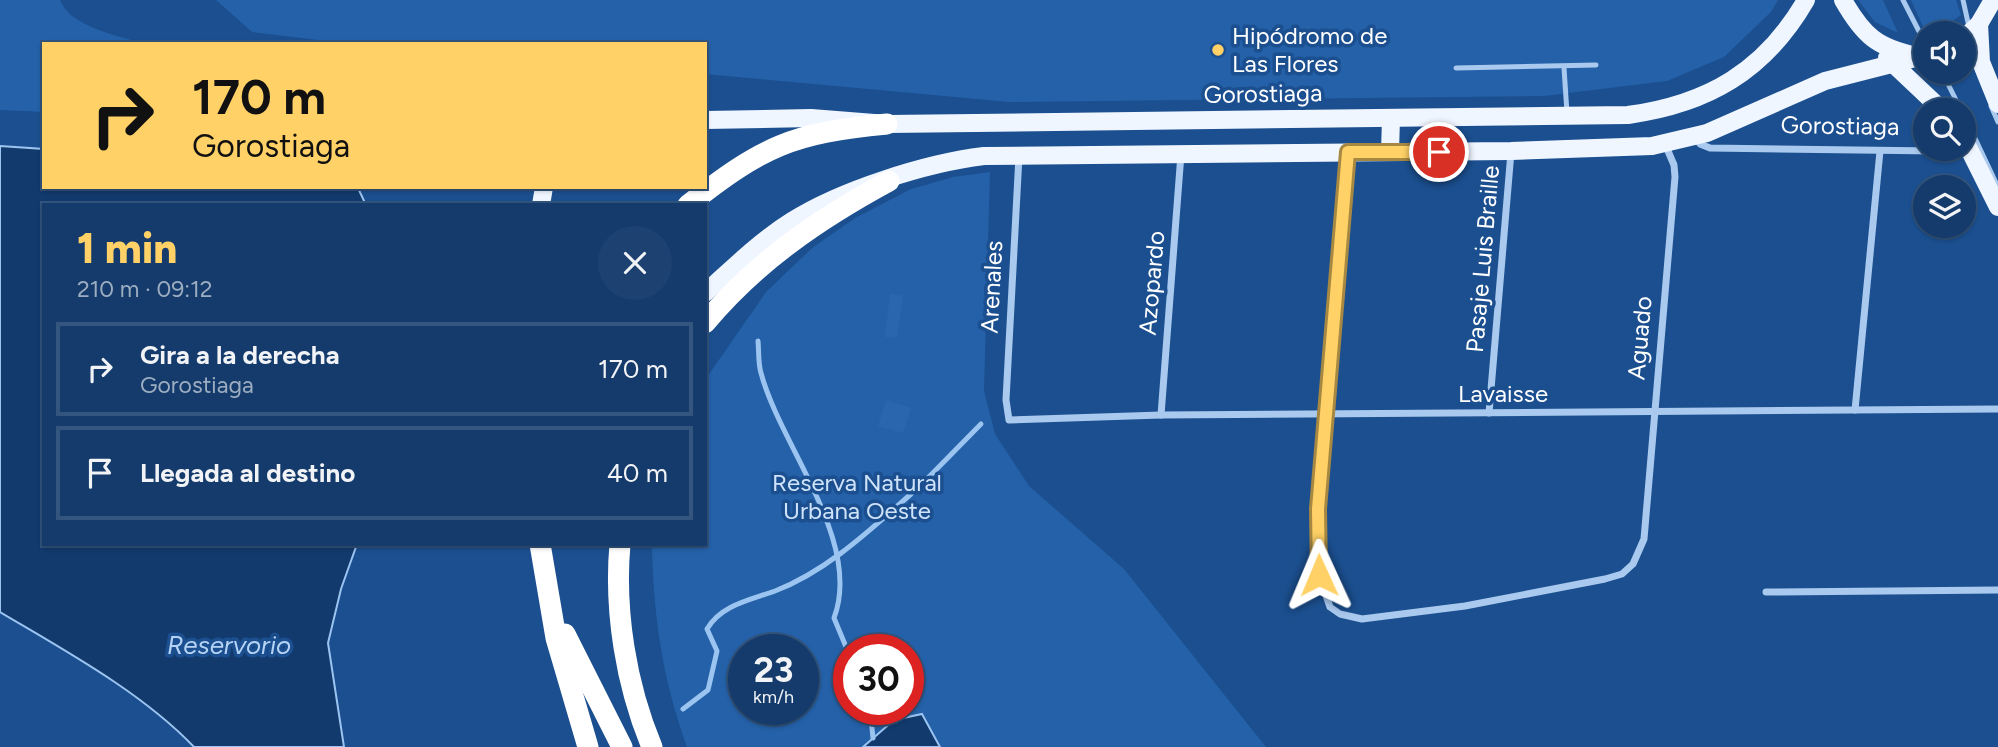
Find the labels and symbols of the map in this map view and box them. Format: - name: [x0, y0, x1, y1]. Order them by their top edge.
- place label: Hipódromo de Las Flores: [1232, 21, 1387, 78]
- marker: Hipódromo de Las Flores: [1210, 42, 1226, 58]
- street label: Gorostiaga: [1203, 78, 1323, 109]
- street label: Gorostiaga: [1780, 110, 1900, 141]
- pin: [1409, 122, 1469, 182]
- street label: Pasaje Luis Braille: [1460, 164, 1505, 354]
- street label: Azopardo: [1133, 230, 1170, 336]
- street label: Arenales: [975, 240, 1008, 334]
- street label: Aguado: [1621, 295, 1658, 381]
- street label: Lavaisse: [1458, 379, 1548, 408]
- park label: Reserva Natural Urbana Oeste: [772, 468, 942, 525]
- position arrow: [1282, 538, 1356, 612]
- water label: Reservorio: [167, 629, 291, 661]
- speed limit sign: 30: [833, 634, 924, 725]

